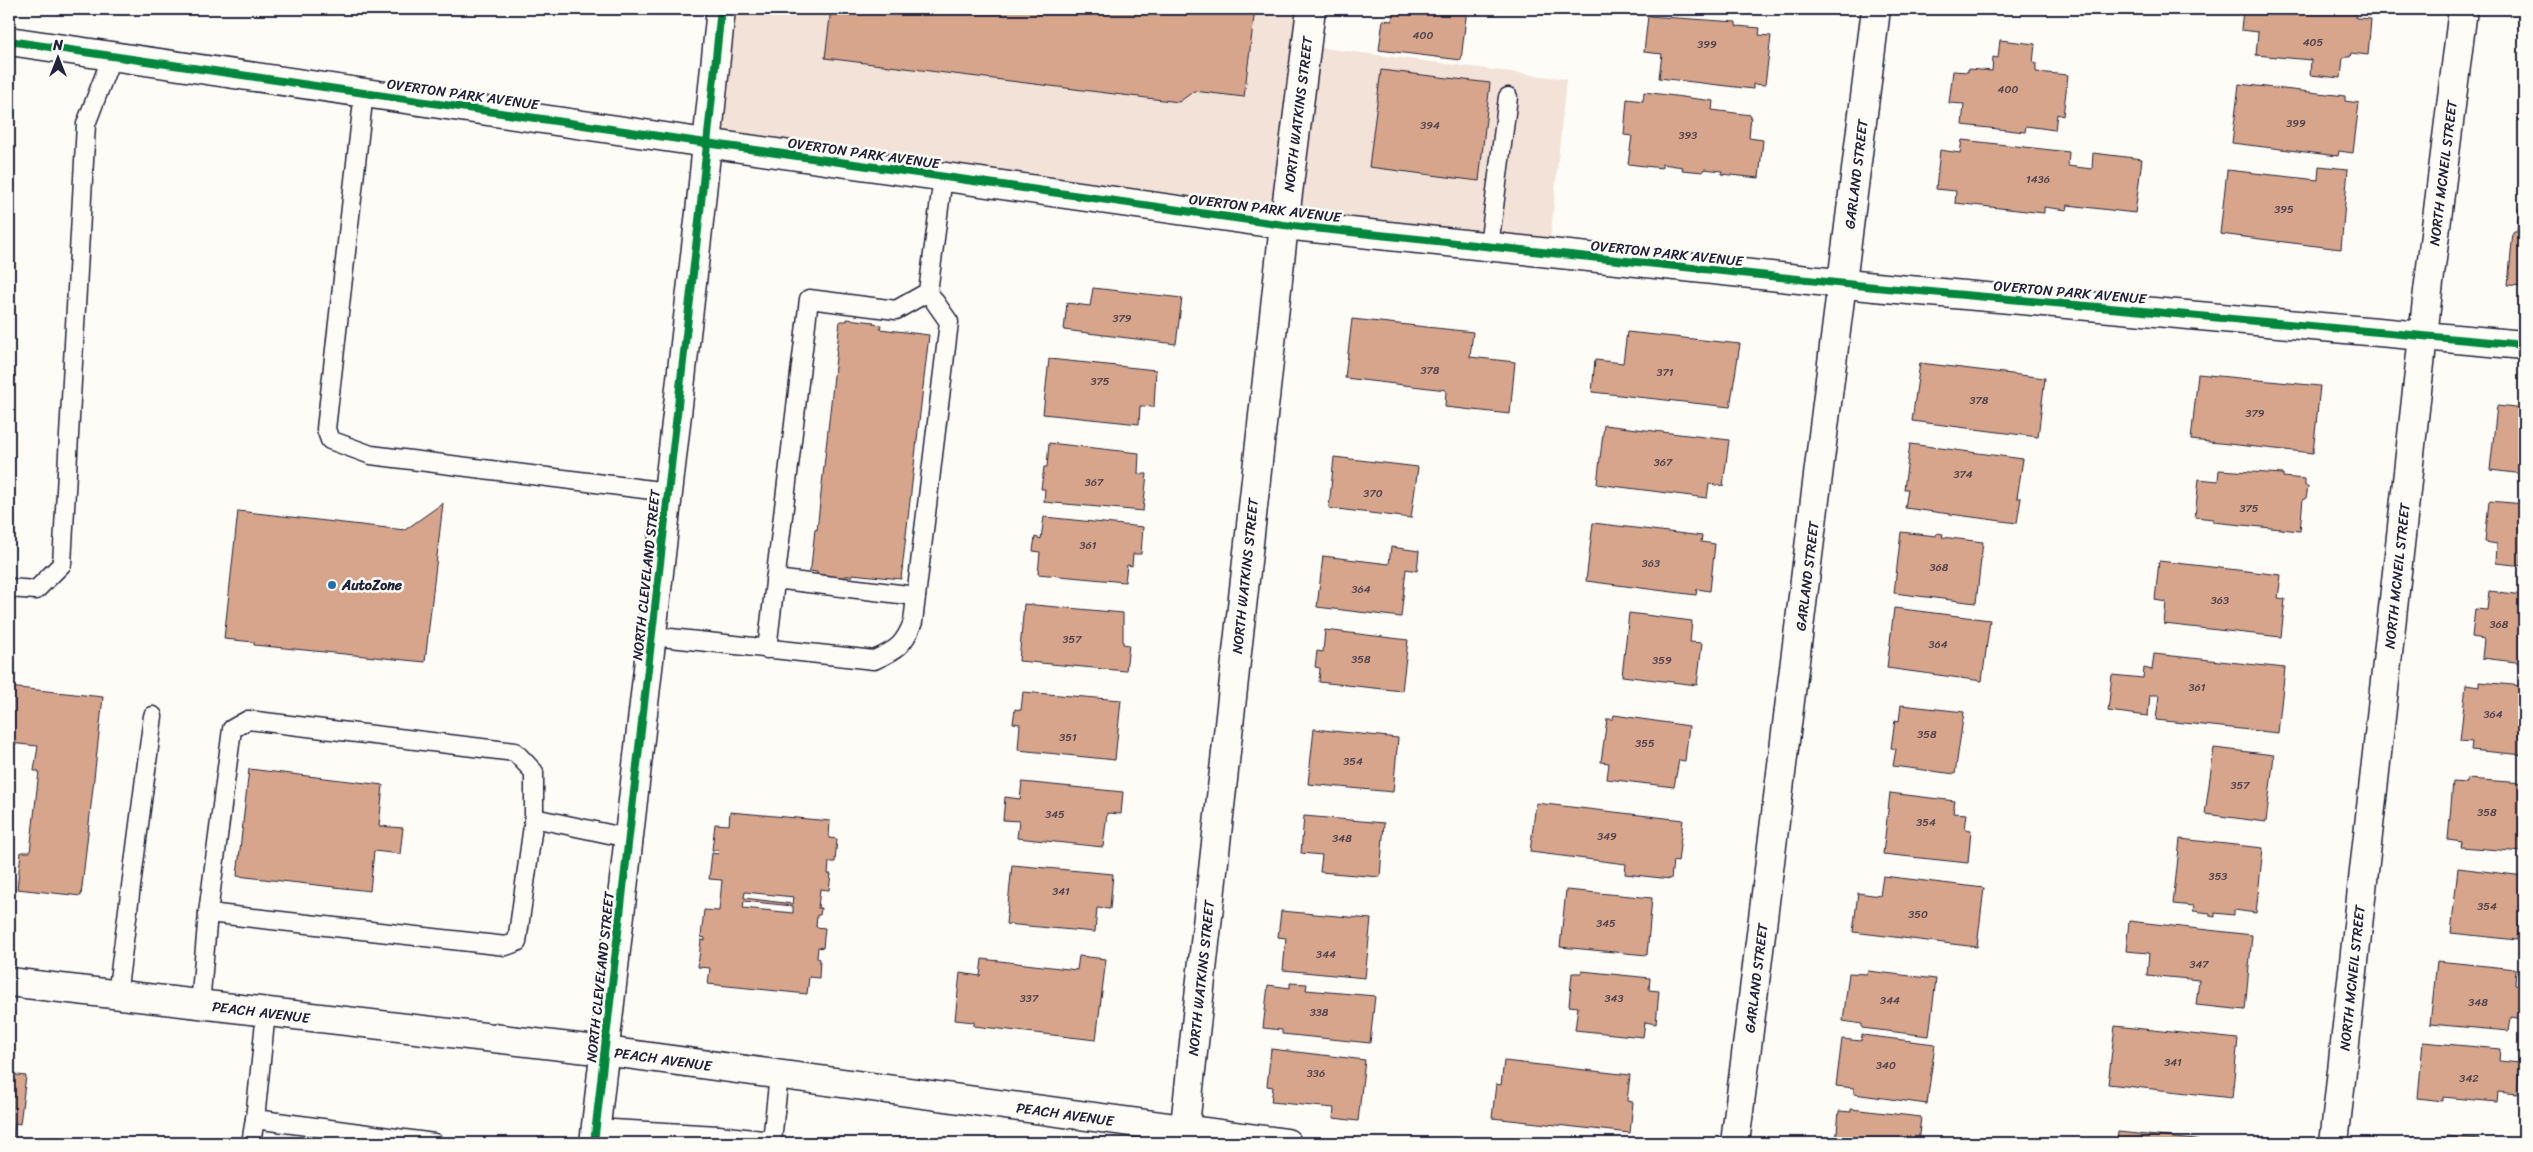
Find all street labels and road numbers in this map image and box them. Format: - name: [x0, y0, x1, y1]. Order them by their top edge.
- street label: NORTH WATKINS STREET: [1277, 34, 1321, 193]
- street label: OVERTON PARK AVENUE: [385, 71, 542, 118]
- street label: NORTH MCNEIL STREET: [2422, 98, 2465, 247]
- street label: GARLAND STREET: [1837, 117, 1876, 230]
- street label: OVERTON PARK AVENUE: [786, 130, 943, 177]
- street label: OVERTON PARK AVENUE: [1187, 187, 1344, 230]
- street label: OVERTON PARK AVENUE: [1590, 233, 1746, 274]
- street label: OVERTON PARK AVENUE: [1993, 273, 2148, 312]
- street label: NORTH CLEVELAND STREET: [625, 487, 668, 662]
- street label: NORTH WATKINS STREET: [1225, 496, 1266, 655]
- street label: NORTH MCNEIL STREET: [2377, 501, 2418, 650]
- street label: GARLAND STREET: [1788, 519, 1827, 632]
- street label: NORTH CLEVELAND STREET: [579, 889, 622, 1064]
- street label: NORTH WATKINS STREET: [1181, 898, 1222, 1057]
- street label: NORTH MCNEIL STREET: [2332, 903, 2373, 1052]
- street label: GARLAND STREET: [1737, 921, 1776, 1034]
- street label: PEACH AVENUE: [211, 994, 312, 1031]
- street label: PEACH AVENUE: [613, 1040, 714, 1079]
- street label: PEACH AVENUE: [1015, 1095, 1116, 1134]

